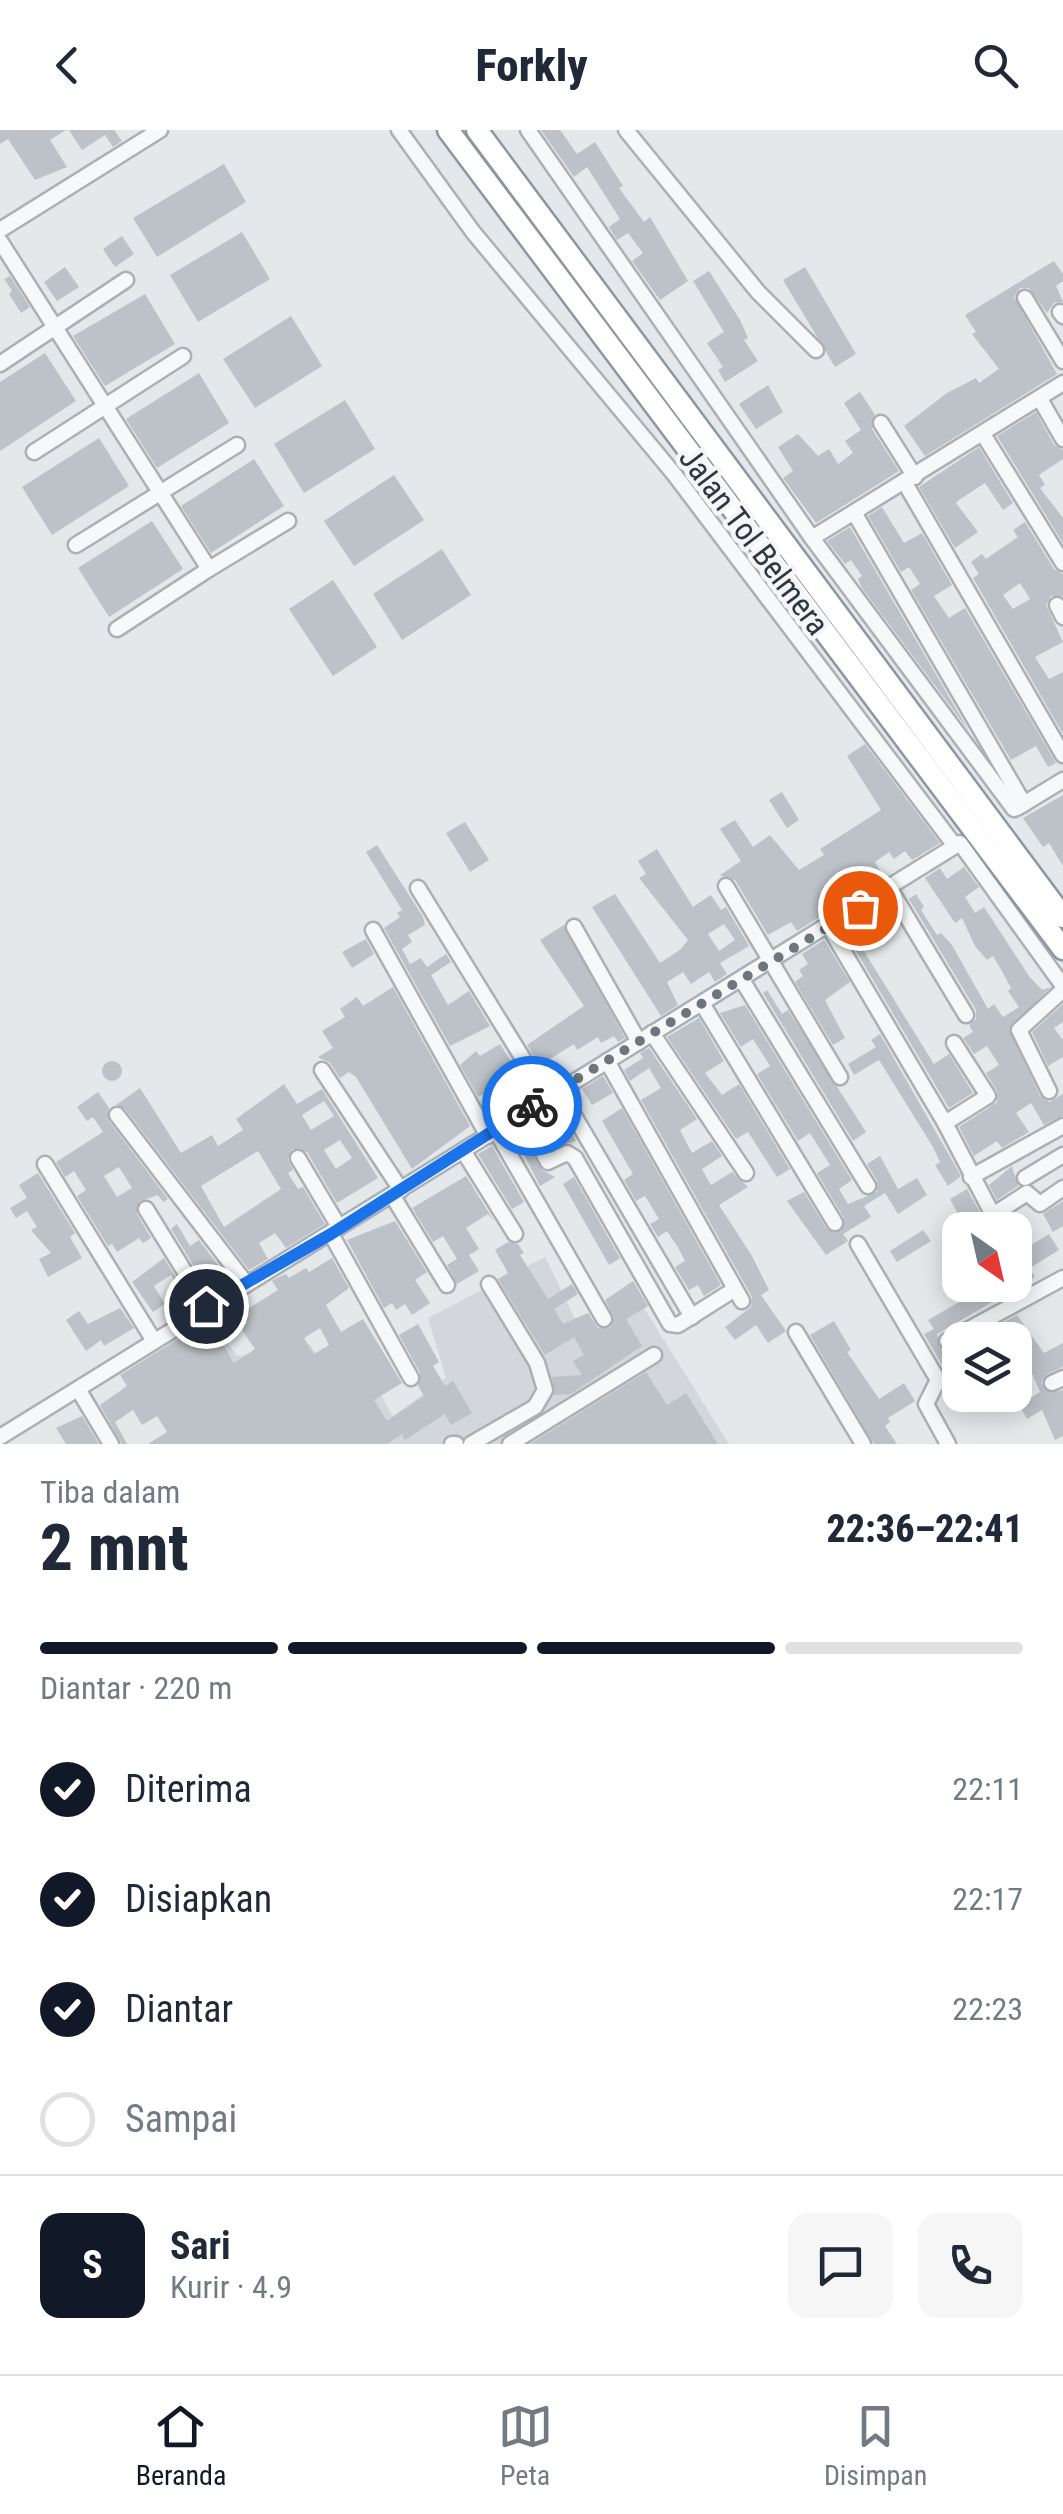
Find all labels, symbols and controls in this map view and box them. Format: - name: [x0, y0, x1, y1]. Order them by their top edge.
- icon: back: [40, 38, 95, 93]
- icon: search: [968, 38, 1023, 93]
- text: Forkly: [475, 39, 588, 92]
- street label: Jalan Tol Belmera: [671, 440, 837, 642]
- pin: [818, 866, 903, 951]
- icon: bag: [833, 881, 888, 936]
- courier: [482, 1056, 582, 1156]
- icon: bike: [505, 1079, 560, 1134]
- north arrow: [942, 1212, 1032, 1302]
- map controls: [942, 1212, 1032, 1412]
- pin: [164, 1264, 249, 1349]
- icon: home: [179, 1279, 234, 1334]
- button: layers: [942, 1322, 1032, 1412]
- text: Tiba dalam: [40, 1473, 180, 1511]
- text: 22:36–22:41: [826, 1507, 1023, 1551]
- text: 2 mnt: [40, 1510, 188, 1586]
- text: Diantar · 220 m: [40, 1669, 232, 1707]
- icon: check: [40, 1762, 95, 1817]
- text: Diterima: [125, 1767, 252, 1811]
- text: 22:11: [952, 1770, 1023, 1808]
- icon: check: [40, 1872, 95, 1927]
- text: Disiapkan: [125, 1877, 272, 1921]
- text: 22:17: [952, 1880, 1023, 1918]
- icon: check: [40, 1982, 95, 2037]
- text: Diantar: [125, 1987, 233, 2031]
- text: 22:23: [952, 1990, 1023, 2028]
- text: Sampai: [125, 2097, 237, 2141]
- button: chat: [788, 2213, 893, 2318]
- button: phone: [918, 2213, 1023, 2318]
- text: Sari: [170, 2224, 231, 2268]
- text: S: [82, 2243, 103, 2287]
- text: Kurir · 4.9: [170, 2268, 292, 2306]
- tab: Beranda: [136, 2399, 226, 2492]
- tab: Peta: [498, 2399, 553, 2492]
- tab: Disimpan: [824, 2399, 927, 2492]

